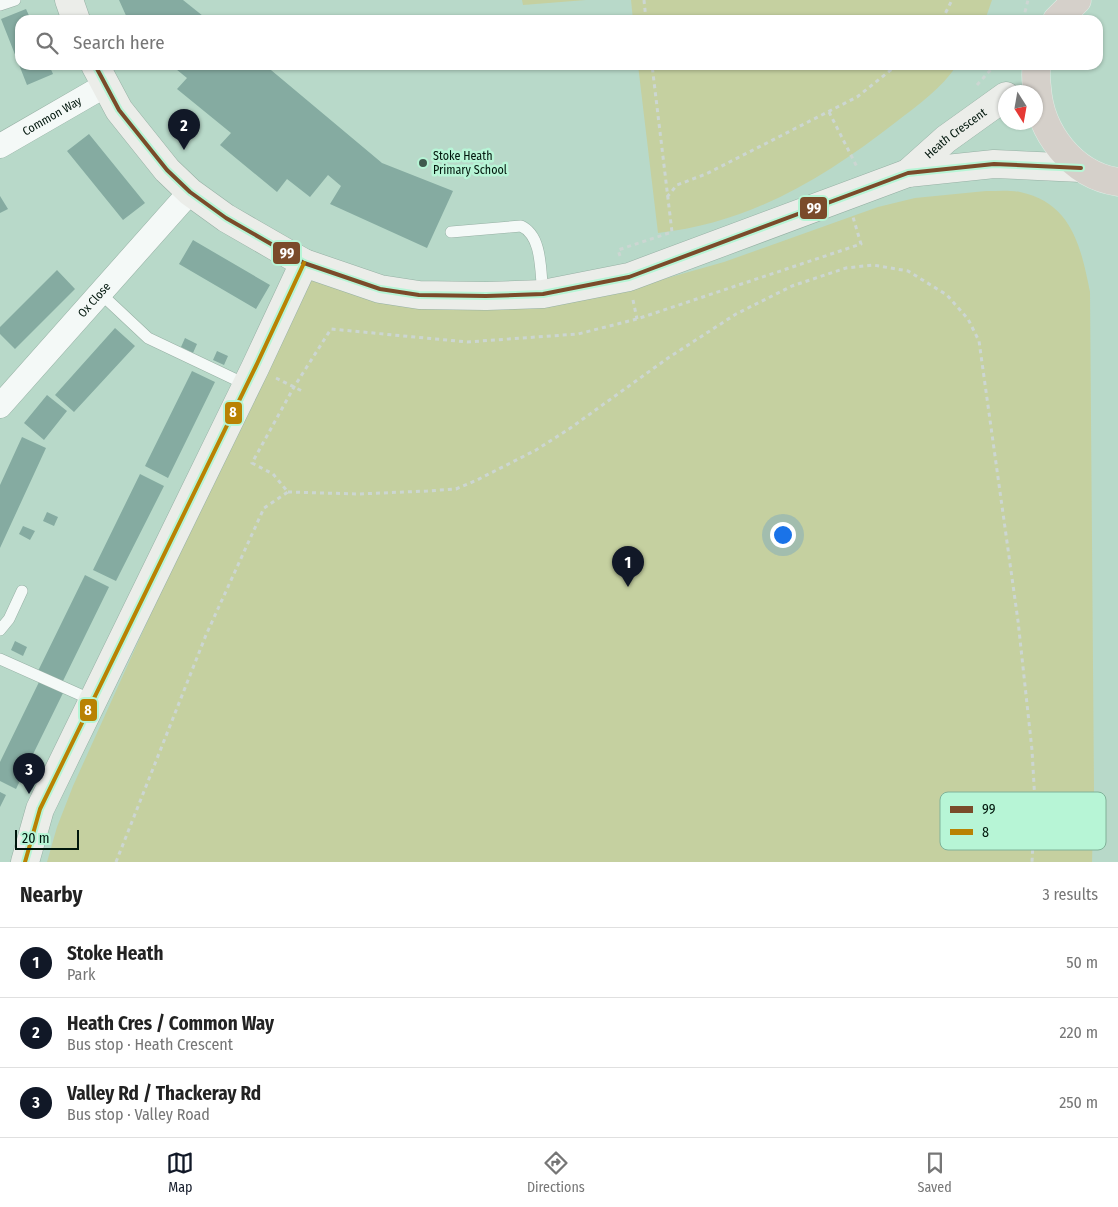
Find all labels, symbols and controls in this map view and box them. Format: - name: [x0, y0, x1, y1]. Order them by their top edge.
- search box: [15, 15, 1103, 70]
- icon: search: [33, 29, 61, 57]
- text: Search here: [73, 31, 165, 54]
- north arrow: [998, 85, 1043, 130]
- street label: Common Way: [20, 93, 85, 139]
- street label: Heath Crescent: [922, 105, 989, 162]
- pin: 2: [168, 109, 200, 150]
- place label: Stoke Heath Primary School: [433, 149, 507, 177]
- marker: Stoke Heath Primary School: [417, 157, 429, 169]
- line badge: 99: [799, 196, 828, 220]
- text: 99: [807, 200, 821, 217]
- line badge: 99: [272, 241, 301, 265]
- text: 99: [280, 245, 294, 262]
- street label: Ox Close: [75, 279, 113, 320]
- line badge: 8: [224, 401, 243, 425]
- text: 8: [229, 404, 237, 421]
- your location: [770, 522, 796, 548]
- pin: 1: [612, 546, 644, 587]
- line badge: 8: [79, 698, 98, 722]
- text: 8: [84, 702, 92, 719]
- pin: 3: [13, 753, 45, 794]
- legend: [940, 792, 1106, 850]
- text: 99: [982, 801, 996, 818]
- text: 8: [982, 824, 989, 841]
- scale bar: [15, 827, 79, 850]
- text: 20 m: [22, 830, 50, 847]
- text: Nearby: [20, 882, 82, 908]
- text: 3 results: [1042, 885, 1098, 904]
- text: Stoke Heath: [67, 942, 163, 965]
- text: 1: [33, 953, 39, 972]
- text: 50 m: [1066, 953, 1098, 972]
- text: Park: [67, 965, 95, 984]
- text: Heath Cres / Common Way: [67, 1012, 274, 1035]
- text: 2: [32, 1023, 40, 1042]
- text: 220 m: [1059, 1023, 1098, 1042]
- text: Bus stop · Heath Crescent: [67, 1035, 233, 1054]
- text: Valley Rd / Thackeray Rd: [67, 1082, 261, 1105]
- text: 3: [32, 1093, 40, 1112]
- text: 250 m: [1059, 1093, 1098, 1112]
- text: Bus stop · Valley Road: [67, 1105, 210, 1124]
- tab: Map: [166, 1149, 194, 1196]
- tab: Directions: [527, 1149, 585, 1196]
- tab: Saved: [917, 1149, 952, 1196]

